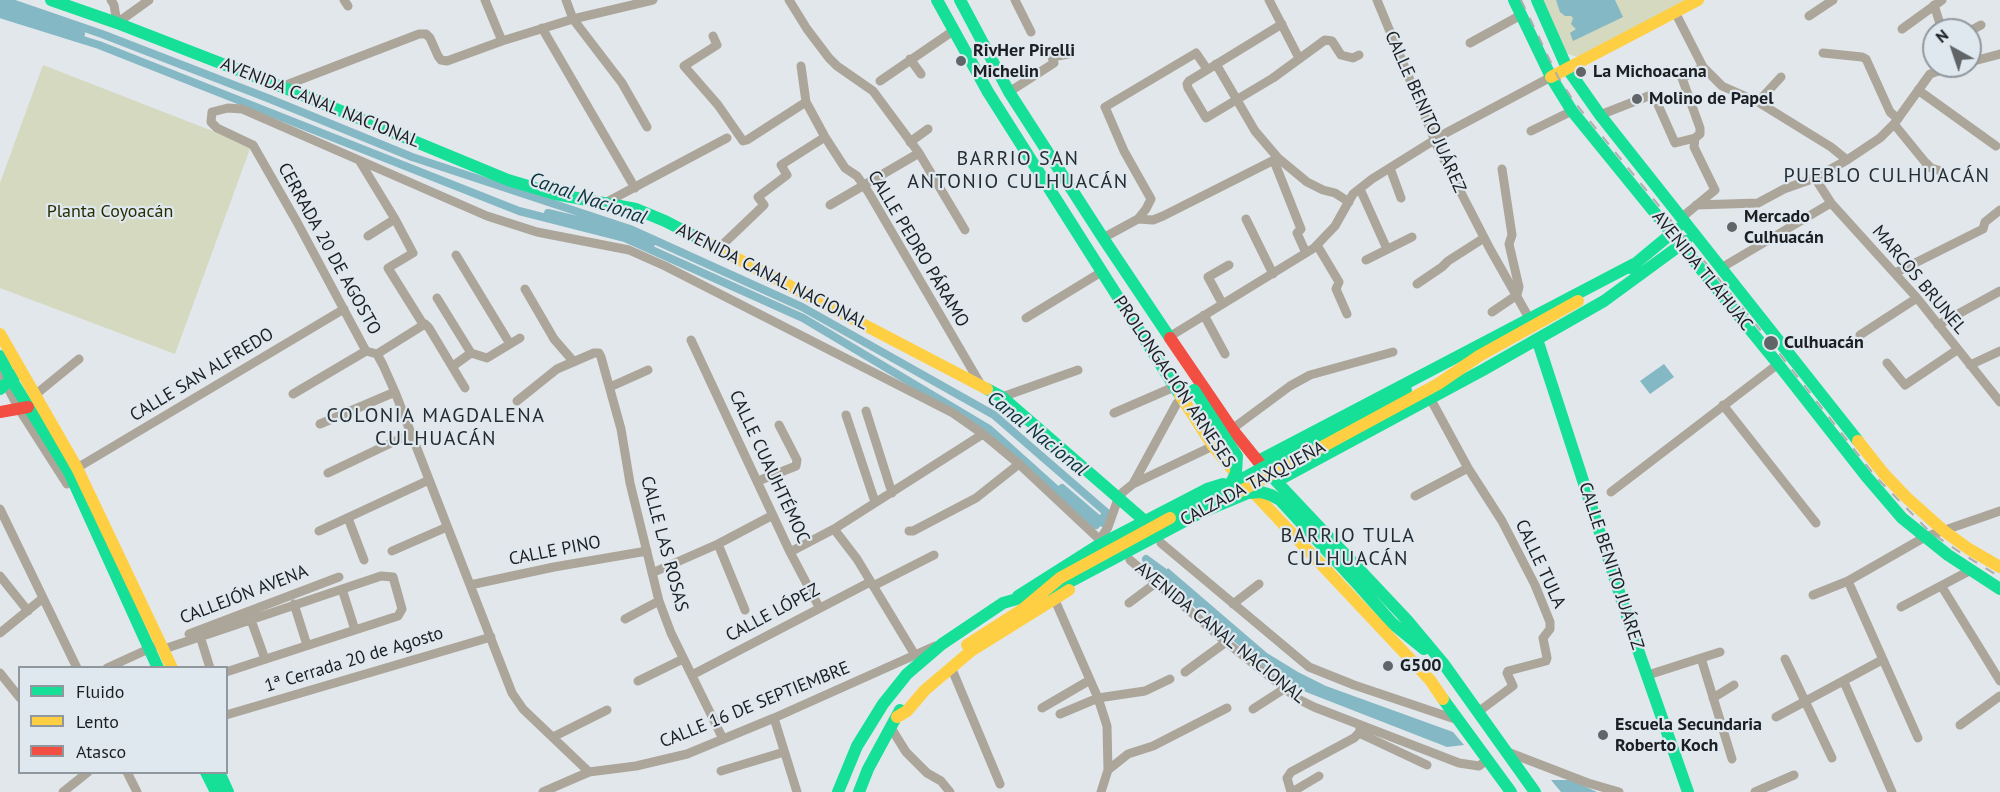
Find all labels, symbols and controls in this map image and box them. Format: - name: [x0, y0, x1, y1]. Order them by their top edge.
- north arrow: [1922, 18, 1982, 78]
- text: N: [1931, 25, 1952, 47]
- street label: CALLE BENITO JUÁREZ: [1380, 28, 1470, 196]
- place label: RivHer Pirelli Michelin: [973, 40, 1075, 82]
- street label: AVENIDA CANAL NACIONAL: [217, 53, 423, 153]
- marker: RivHer Pirelli Michelin: [954, 54, 968, 68]
- place label: La Michoacana: [1593, 61, 1707, 83]
- marker: La Michoacana: [1574, 65, 1588, 79]
- place label: Molino de Papel: [1649, 88, 1773, 110]
- marker: Molino de Papel: [1630, 92, 1644, 106]
- district label: BARRIO SAN ANTONIO CULHUACÁN: [907, 147, 1129, 194]
- street label: CERRADA 20 DE AGOSTO: [273, 159, 385, 339]
- district label: PUEBLO CULHUACÁN: [1783, 164, 1991, 188]
- street label: CALLE PEDRO PÁRAMO: [863, 167, 973, 331]
- water label: Canal Nacional: [526, 168, 650, 230]
- park label: Planta Coyoacán: [47, 201, 173, 223]
- place label: Mercado Culhuacán: [1744, 206, 1824, 248]
- street label: AVENIDA TLÁHUAC: [1647, 207, 1757, 335]
- street label: AVENIDA CANAL NACIONAL: [672, 219, 872, 335]
- marker: Mercado Culhuacán: [1725, 220, 1739, 234]
- street label: MARCOS BRUNEL: [1867, 221, 1971, 339]
- street label: PROLONGACIÓN ARNESES: [1108, 292, 1240, 472]
- street label: CALLE SAN ALFREDO: [126, 324, 278, 426]
- place label: Culhuacán: [1784, 332, 1864, 354]
- marker: Culhuacán: [1762, 334, 1780, 352]
- water label: Canal Nacional: [982, 386, 1092, 482]
- street label: CALLE CUAUHTÉMOC: [724, 387, 814, 547]
- district label: COLONIA MAGDALENA CULHUACÁN: [327, 404, 545, 451]
- street label: CALZADA TAXQUEÑA: [1177, 437, 1329, 531]
- street label: CALLE LAS ROSAS: [636, 474, 692, 614]
- street label: CALLE BENITO JUÁREZ: [1574, 480, 1648, 652]
- street label: CALLE TULA: [1510, 516, 1570, 612]
- district label: BARRIO TULA CULHUACÁN: [1281, 524, 1415, 571]
- street label: CALLE PINO: [507, 532, 603, 570]
- street label: AVENIDA CANAL NACIONAL: [1131, 558, 1309, 708]
- street label: CALLEJÓN AVENA: [177, 561, 311, 629]
- street label: CALLE LÓPEZ: [722, 579, 824, 647]
- street label: 1ª Cerrada 20 de Agosto: [262, 623, 446, 697]
- place label: G500: [1400, 655, 1442, 677]
- street label: CALLE 16 DE SEPTIEMBRE: [657, 657, 853, 753]
- marker: G500: [1381, 659, 1395, 673]
- legend: [18, 666, 228, 774]
- text: Fluido: [76, 680, 124, 703]
- text: Lento: [76, 710, 119, 733]
- place label: Escuela Secundaria Roberto Koch: [1615, 714, 1762, 756]
- marker: Escuela Secundaria Roberto Koch: [1596, 728, 1610, 742]
- text: Atasco: [76, 740, 126, 763]

